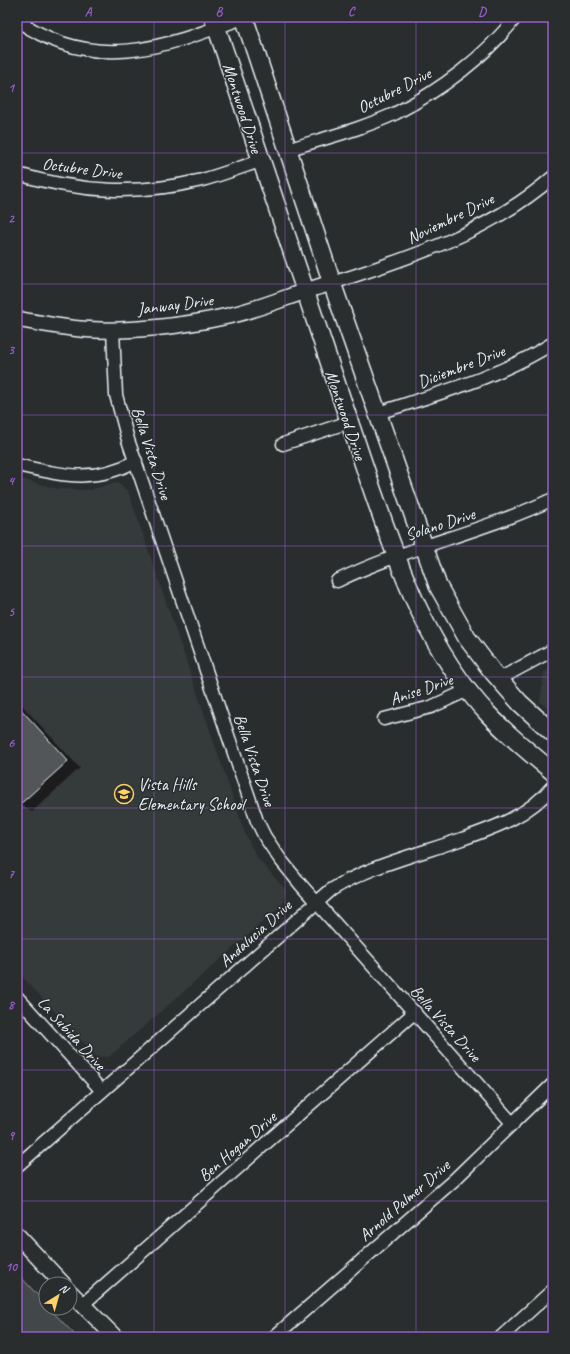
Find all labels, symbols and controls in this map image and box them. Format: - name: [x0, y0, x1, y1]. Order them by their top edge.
- text: A: [85, 4, 93, 20]
- text: B: [216, 4, 224, 20]
- text: C: [348, 4, 356, 20]
- text: D: [478, 4, 487, 20]
- street label: Montwood Drive: [218, 60, 267, 157]
- street label: Octubre Drive: [354, 62, 436, 118]
- text: 1: [8, 80, 16, 96]
- street label: Octubre Drive: [41, 153, 124, 184]
- street label: Noviembre Drive: [403, 188, 499, 249]
- text: 2: [8, 211, 15, 227]
- street label: Janway Drive: [135, 289, 216, 320]
- street label: Diciembre Drive: [415, 340, 509, 393]
- text: 3: [8, 342, 15, 358]
- street label: Montwood Drive: [320, 368, 371, 464]
- street label: Bella Vista Drive: [127, 404, 177, 503]
- text: 4: [8, 473, 16, 489]
- street label: Solano Drive: [403, 503, 479, 546]
- text: 5: [8, 604, 15, 620]
- street label: Anise Drive: [387, 668, 457, 710]
- street label: Bella Vista Drive: [229, 711, 281, 810]
- text: 6: [8, 735, 15, 751]
- place label: Vista Hills Elementary School: [138, 774, 247, 815]
- school or university icon: Vista Hills Elementary School: [113, 783, 135, 805]
- text: 7: [8, 866, 15, 882]
- street label: Andalucia Drive: [215, 894, 297, 971]
- street label: Bella Vista Drive: [406, 981, 487, 1067]
- street label: La Subida Drive: [33, 992, 111, 1076]
- text: 8: [8, 997, 16, 1013]
- street label: Ben Hogan Drive: [194, 1106, 282, 1186]
- text: 9: [8, 1128, 15, 1144]
- street label: Arnold Palmer Drive: [354, 1154, 455, 1246]
- text: 10: [5, 1259, 18, 1275]
- north arrow: [38, 1276, 78, 1316]
- text: N: [57, 1280, 73, 1297]

